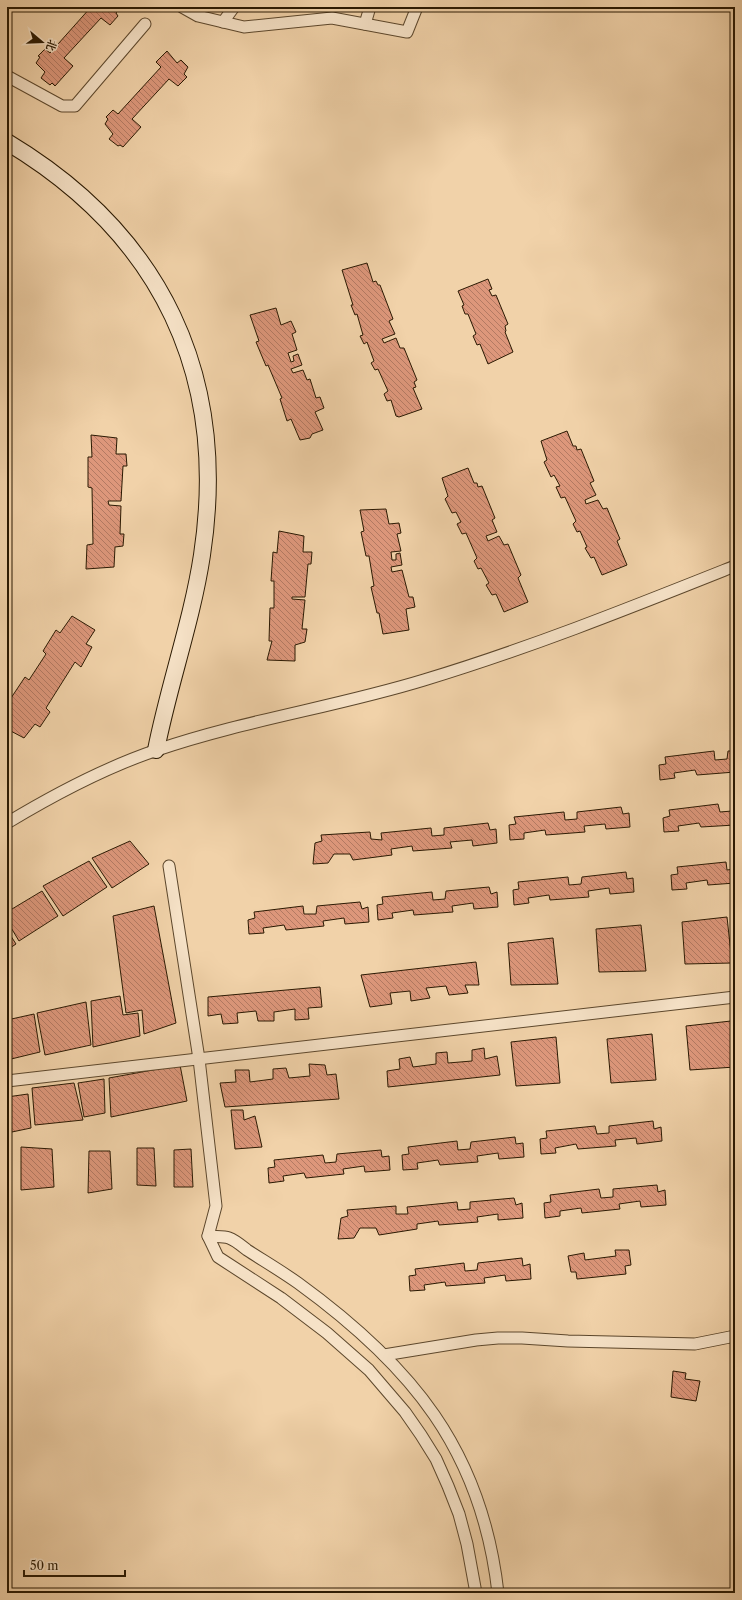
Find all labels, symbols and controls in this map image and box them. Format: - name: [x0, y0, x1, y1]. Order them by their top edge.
- north arrow: [22, 22, 62, 62]
- text: 北: [43, 38, 60, 53]
- scale bar: [24, 1552, 125, 1578]
- text: 50 m: [30, 1558, 59, 1573]

